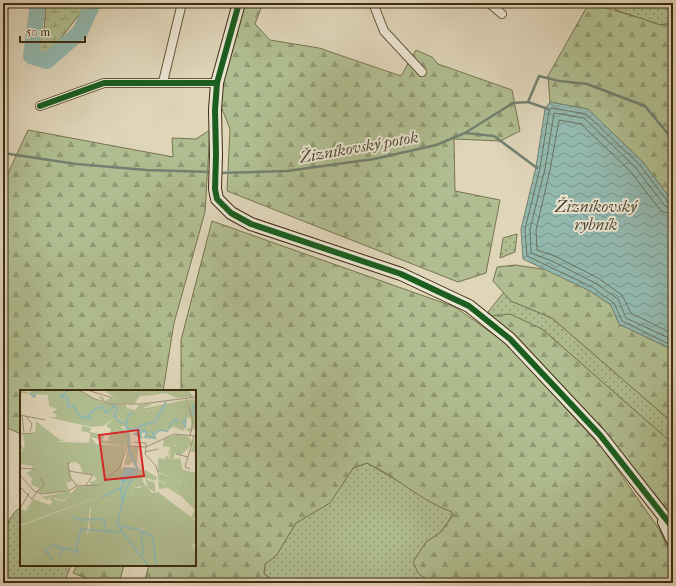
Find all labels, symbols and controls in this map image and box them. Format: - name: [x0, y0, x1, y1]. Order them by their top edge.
- scale bar: [20, 18, 85, 44]
- text: 50 m: [26, 25, 50, 39]
- water label: Žizníkovský potok: [297, 126, 420, 167]
- water label: Žizníkovský rybník: [554, 196, 638, 234]
- inset map: [20, 390, 196, 566]

